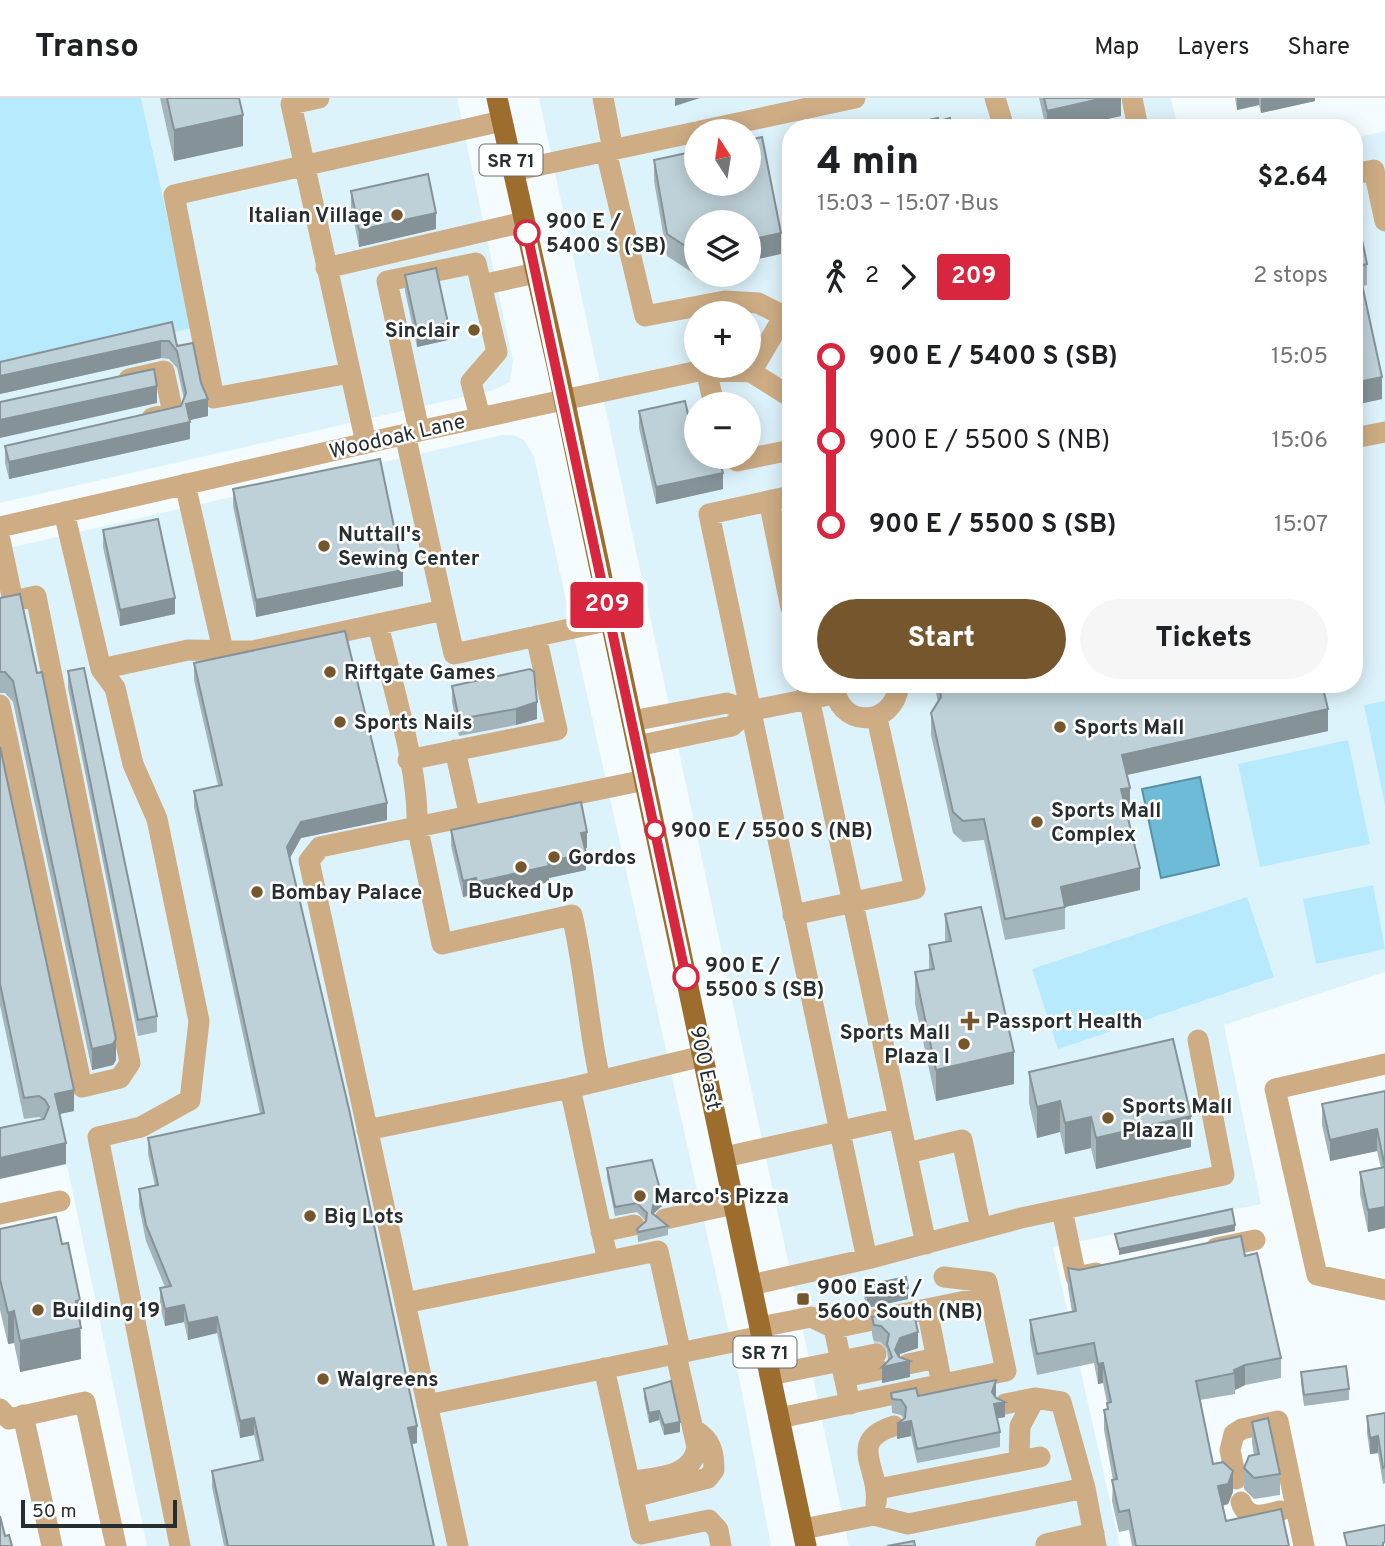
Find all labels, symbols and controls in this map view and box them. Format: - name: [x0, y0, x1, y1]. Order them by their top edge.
- text: Transo: [35, 27, 139, 69]
- text: Map: [1094, 33, 1139, 63]
- text: Layers: [1177, 33, 1249, 63]
- text: Share: [1287, 33, 1350, 63]
- north arrow: [684, 119, 761, 196]
- map controls: [684, 119, 761, 469]
- text: 4 min: [817, 139, 919, 188]
- road number: SR 71: [480, 144, 542, 176]
- text: $2.64: [1257, 162, 1328, 195]
- text: 15:03 – 15:07 · Bus: [817, 190, 999, 219]
- place label: Italian Village: [248, 203, 383, 230]
- marker: Italian Village: [389, 207, 405, 223]
- place label: 900 E / 5400 S (SB): [546, 209, 666, 260]
- button: layers: [684, 210, 761, 287]
- marker: 900 E / 5400 S (SB): [514, 220, 540, 246]
- icon: walk: [817, 258, 855, 296]
- icon: forward: [889, 258, 927, 296]
- text: 2: [865, 262, 879, 291]
- text: 209: [951, 262, 996, 292]
- text: 2 stops: [1253, 262, 1328, 291]
- button: +: [684, 301, 761, 378]
- place label: Sinclair: [385, 318, 460, 345]
- marker: Sinclair: [466, 322, 482, 338]
- text: 900 E / 5400 S (SB): [869, 341, 1118, 374]
- text: 15:05: [1271, 343, 1328, 372]
- button: −: [684, 392, 761, 469]
- street label: Woodoak Lane: [327, 409, 468, 466]
- text: 900 E / 5500 S (NB): [869, 425, 1110, 458]
- text: 15:06: [1271, 427, 1328, 456]
- text: 900 E / 5500 S (SB): [869, 509, 1116, 542]
- text: 15:07: [1274, 511, 1328, 540]
- place label: Nuttall's Sewing Center: [338, 522, 480, 573]
- marker: Nuttall's Sewing Center: [316, 538, 332, 554]
- line badge: 209: [567, 582, 647, 628]
- text: 209: [584, 590, 630, 620]
- button: Start: [817, 599, 1066, 679]
- button: Tickets: [1080, 599, 1328, 679]
- place label: Riftgate Games: [344, 660, 496, 687]
- marker: Riftgate Games: [322, 664, 338, 680]
- place label: Sports Nails: [354, 710, 473, 737]
- marker: Sports Nails: [332, 714, 348, 730]
- place label: Sports Mall: [1074, 715, 1184, 742]
- marker: Sports Mall: [1052, 719, 1068, 735]
- place label: Sports Mall Complex: [1051, 798, 1161, 849]
- marker: Sports Mall Complex: [1029, 814, 1045, 830]
- place label: 900 E / 5500 S (NB): [671, 818, 873, 845]
- marker: 900 E / 5500 S (NB): [645, 820, 665, 840]
- place label: Gordos: [568, 845, 636, 872]
- marker: Gordos: [546, 849, 562, 865]
- marker: Bucked Up: [513, 859, 529, 875]
- place label: Bucked Up: [468, 879, 574, 906]
- place label: Bombay Palace: [271, 880, 422, 907]
- marker: Bombay Palace: [249, 884, 265, 900]
- place label: 900 E / 5500 S (SB): [705, 953, 824, 1004]
- marker: 900 E / 5500 S (SB): [673, 964, 699, 990]
- place label: Passport Health: [986, 1009, 1142, 1036]
- marker: Passport Health: [960, 1011, 980, 1031]
- place label: Sports Mall Plaza I: [840, 1020, 950, 1071]
- street label: 900 East: [682, 1024, 727, 1113]
- marker: Sports Mall Plaza I: [956, 1036, 972, 1052]
- place label: Sports Mall Plaza II: [1122, 1094, 1232, 1145]
- marker: Sports Mall Plaza II: [1100, 1110, 1116, 1126]
- place label: Marco's Pizza: [654, 1184, 789, 1211]
- marker: Marco's Pizza: [632, 1188, 648, 1204]
- place label: Big Lots: [324, 1204, 404, 1231]
- marker: Big Lots: [302, 1208, 318, 1224]
- place label: 900 East / 5600 South (NB): [817, 1275, 983, 1326]
- marker: 900 East / 5600 South (NB): [795, 1291, 811, 1307]
- place label: Building 19: [52, 1298, 160, 1325]
- marker: Building 19: [30, 1302, 46, 1318]
- road number: SR 71: [734, 1336, 796, 1368]
- place label: Walgreens: [337, 1367, 439, 1394]
- marker: Walgreens: [315, 1371, 331, 1387]
- scale bar: [21, 1497, 177, 1529]
- text: 50 m: [32, 1500, 77, 1524]

